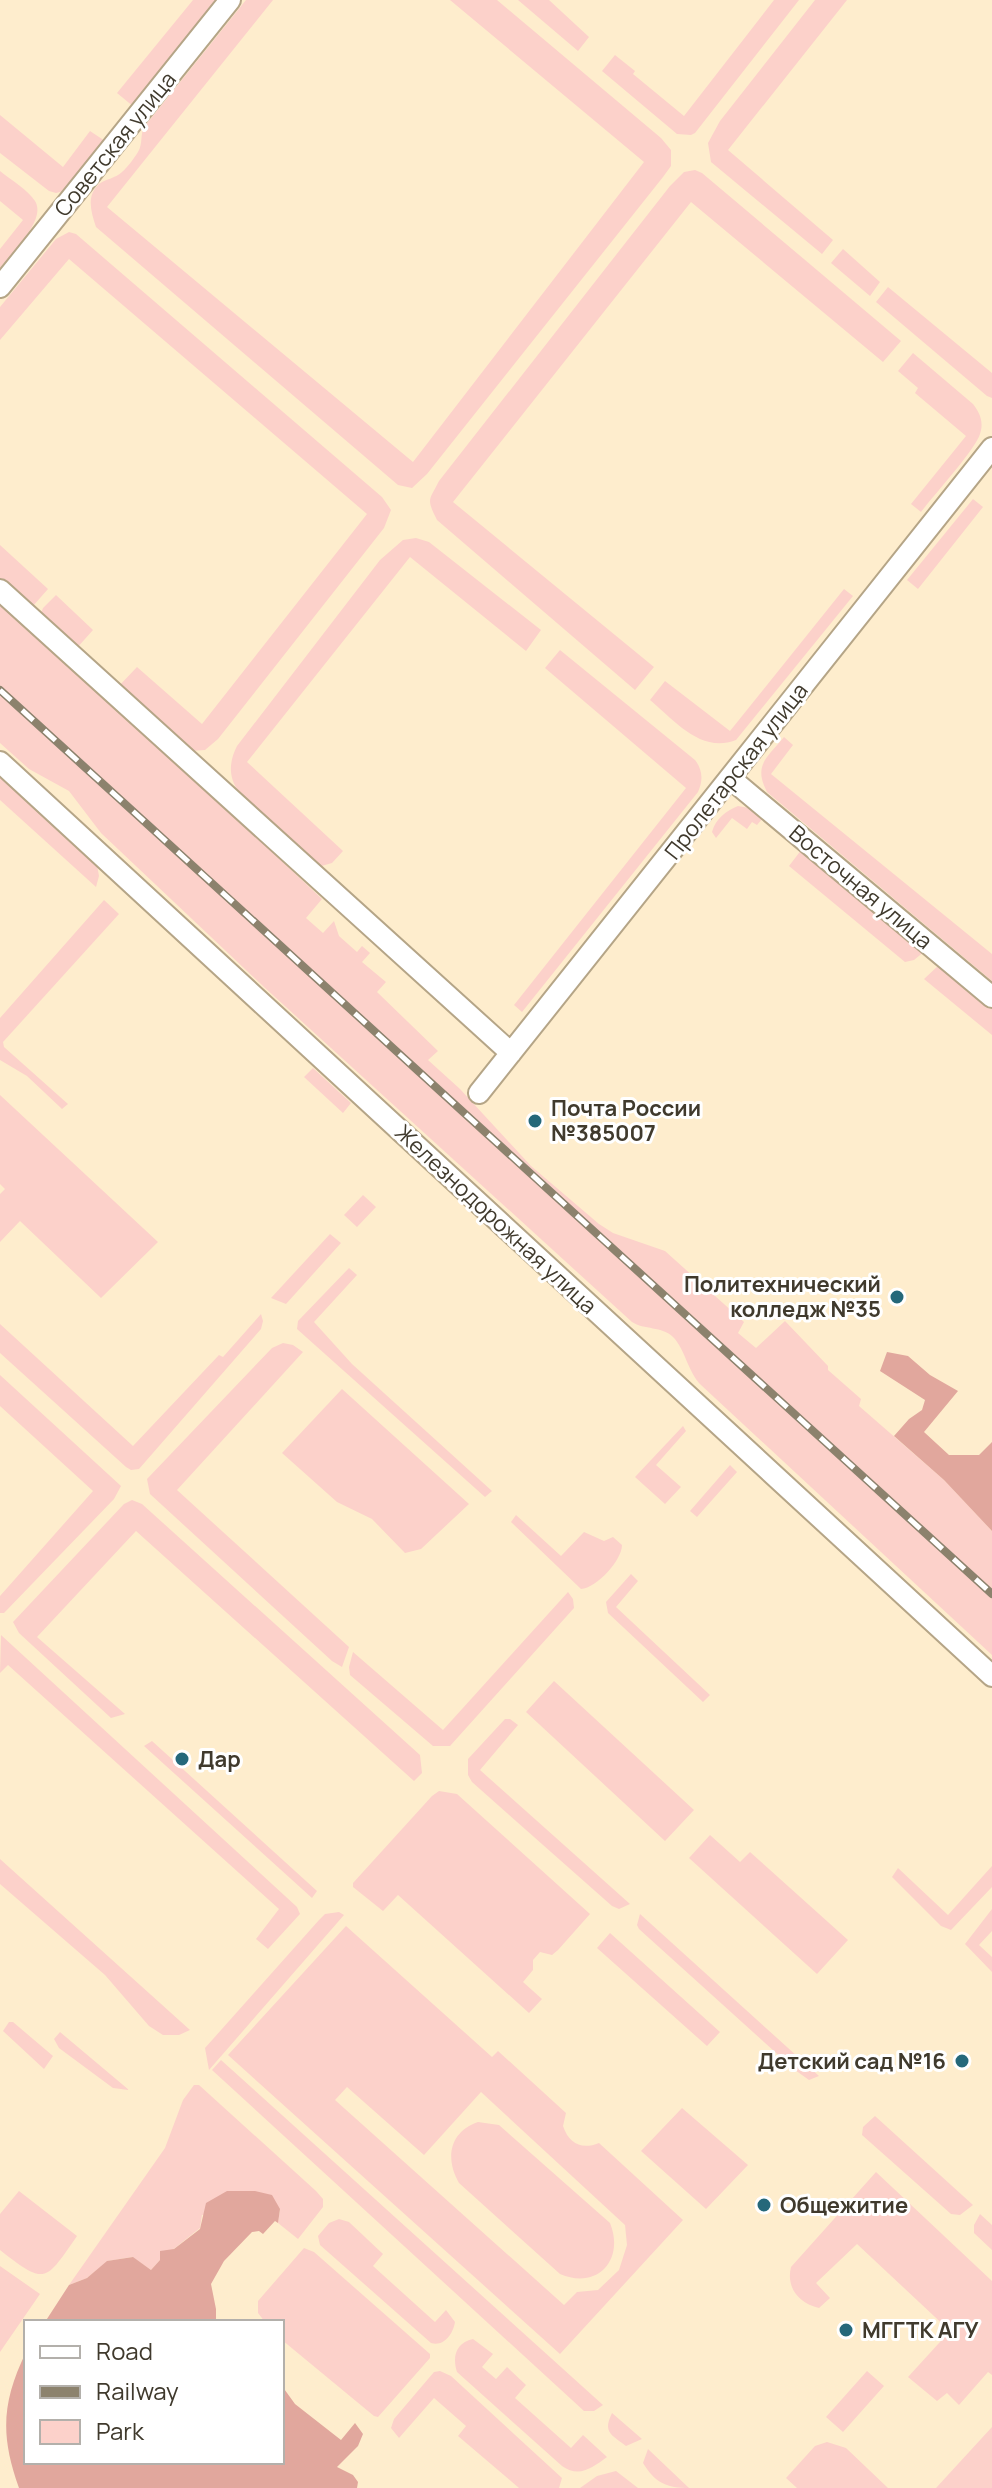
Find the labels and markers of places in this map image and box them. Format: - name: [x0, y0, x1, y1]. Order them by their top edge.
- place label: Почта России №385007: [551, 1093, 701, 1148]
- marker: Почта России №385007: [526, 1112, 544, 1130]
- place label: Политехнический колледж №35: [684, 1269, 881, 1324]
- marker: Политехнический колледж №35: [888, 1288, 906, 1306]
- place label: Дар: [198, 1744, 241, 1774]
- marker: Дар: [173, 1750, 191, 1768]
- place label: Детский сад №16: [758, 2046, 946, 2076]
- marker: Детский сад №16: [953, 2052, 971, 2070]
- place label: Общежитие: [780, 2190, 908, 2220]
- marker: Общежитие: [755, 2196, 773, 2214]
- place label: МГГТК АГУ: [862, 2315, 978, 2345]
- marker: МГГТК АГУ: [837, 2321, 855, 2339]

